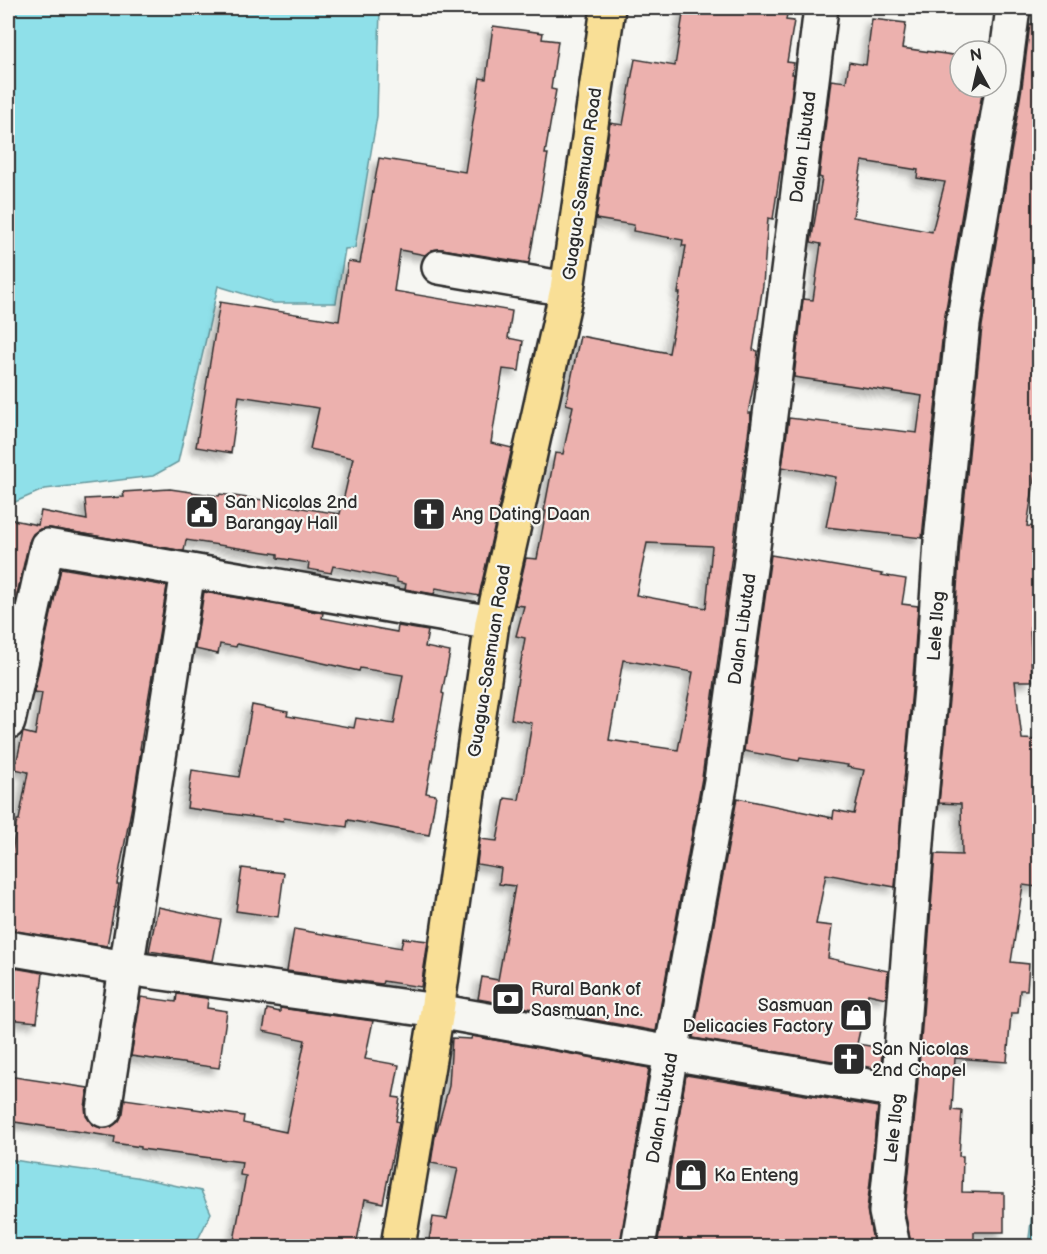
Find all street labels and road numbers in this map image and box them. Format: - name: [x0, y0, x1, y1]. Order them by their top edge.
- street label: Guagua-Sasmuan Road: [559, 86, 606, 282]
- street label: Dalan Libutad: [786, 90, 821, 204]
- street label: Guagua-Sasmuan Road: [464, 563, 515, 759]
- street label: Dalan Libutad: [724, 572, 761, 686]
- street label: Lele Ilog: [924, 590, 949, 662]
- street label: Dalan Libutad: [642, 1051, 683, 1165]
- street label: Lele Ilog: [880, 1092, 909, 1164]

